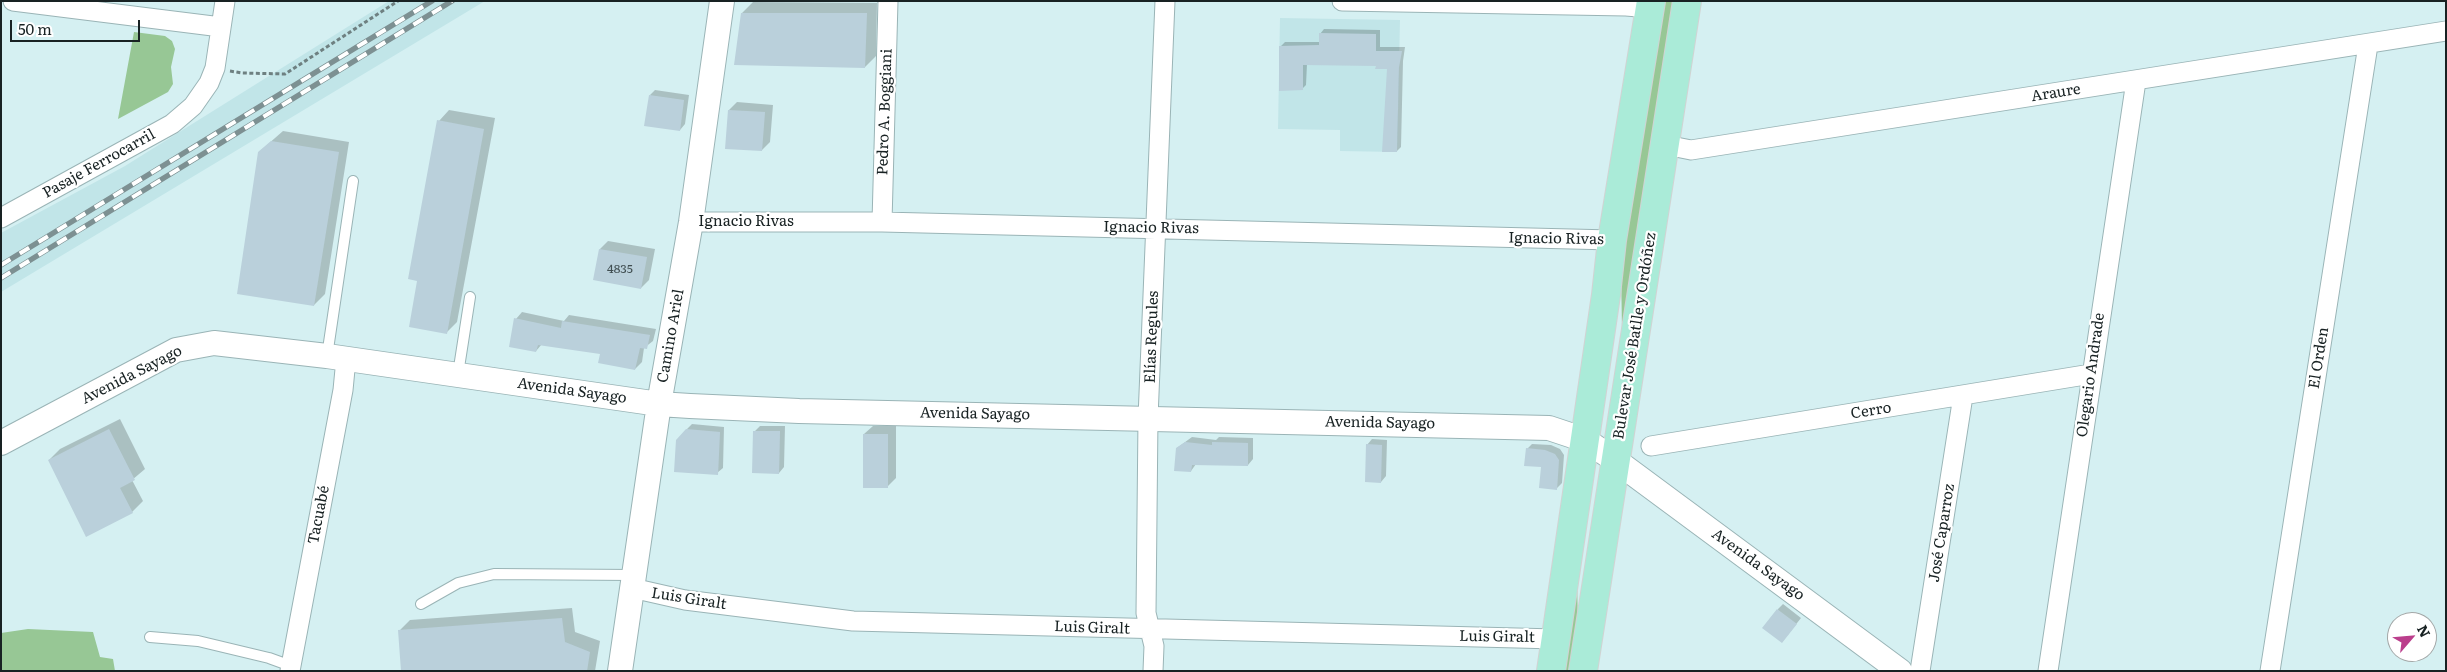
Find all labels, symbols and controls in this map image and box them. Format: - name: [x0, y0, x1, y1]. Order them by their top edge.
- scale bar: [12, 10, 142, 42]
- text: 50 m: [18, 17, 52, 40]
- street label: Pedro A. Boggiani: [874, 48, 896, 176]
- street label: Araure: [2030, 80, 2082, 106]
- street label: Pasaje Ferrocarril: [40, 126, 158, 202]
- street label: Ignacio Rivas: [698, 213, 794, 231]
- street label: Ignacio Rivas: [1103, 218, 1199, 238]
- street label: Ignacio Rivas: [1508, 229, 1604, 249]
- street label: Bulevar José Batlle y Ordóñez: [1610, 231, 1660, 441]
- house number: 4835: [607, 262, 633, 276]
- street label: Camino Ariel: [654, 288, 688, 384]
- street label: Elías Regules: [1141, 290, 1163, 384]
- street label: Olegario Andrade: [2073, 312, 2109, 438]
- street label: El Orden: [2305, 326, 2333, 390]
- street label: Avenida Sayago: [79, 342, 185, 408]
- street label: Avenida Sayago: [516, 374, 628, 408]
- street label: Cerro: [1849, 399, 1893, 423]
- street label: Avenida Sayago: [920, 404, 1030, 424]
- street label: Avenida Sayago: [1325, 413, 1435, 433]
- street label: José Caparroz: [1925, 483, 1959, 583]
- street label: Tacuabé: [304, 484, 334, 546]
- street label: Avenida Sayago: [1708, 525, 1808, 605]
- street label: Luis Giralt: [650, 584, 728, 614]
- north arrow: [2387, 612, 2437, 662]
- street label: Luis Giralt: [1054, 618, 1130, 638]
- text: N: [2413, 621, 2436, 640]
- street label: Luis Giralt: [1459, 627, 1535, 647]

